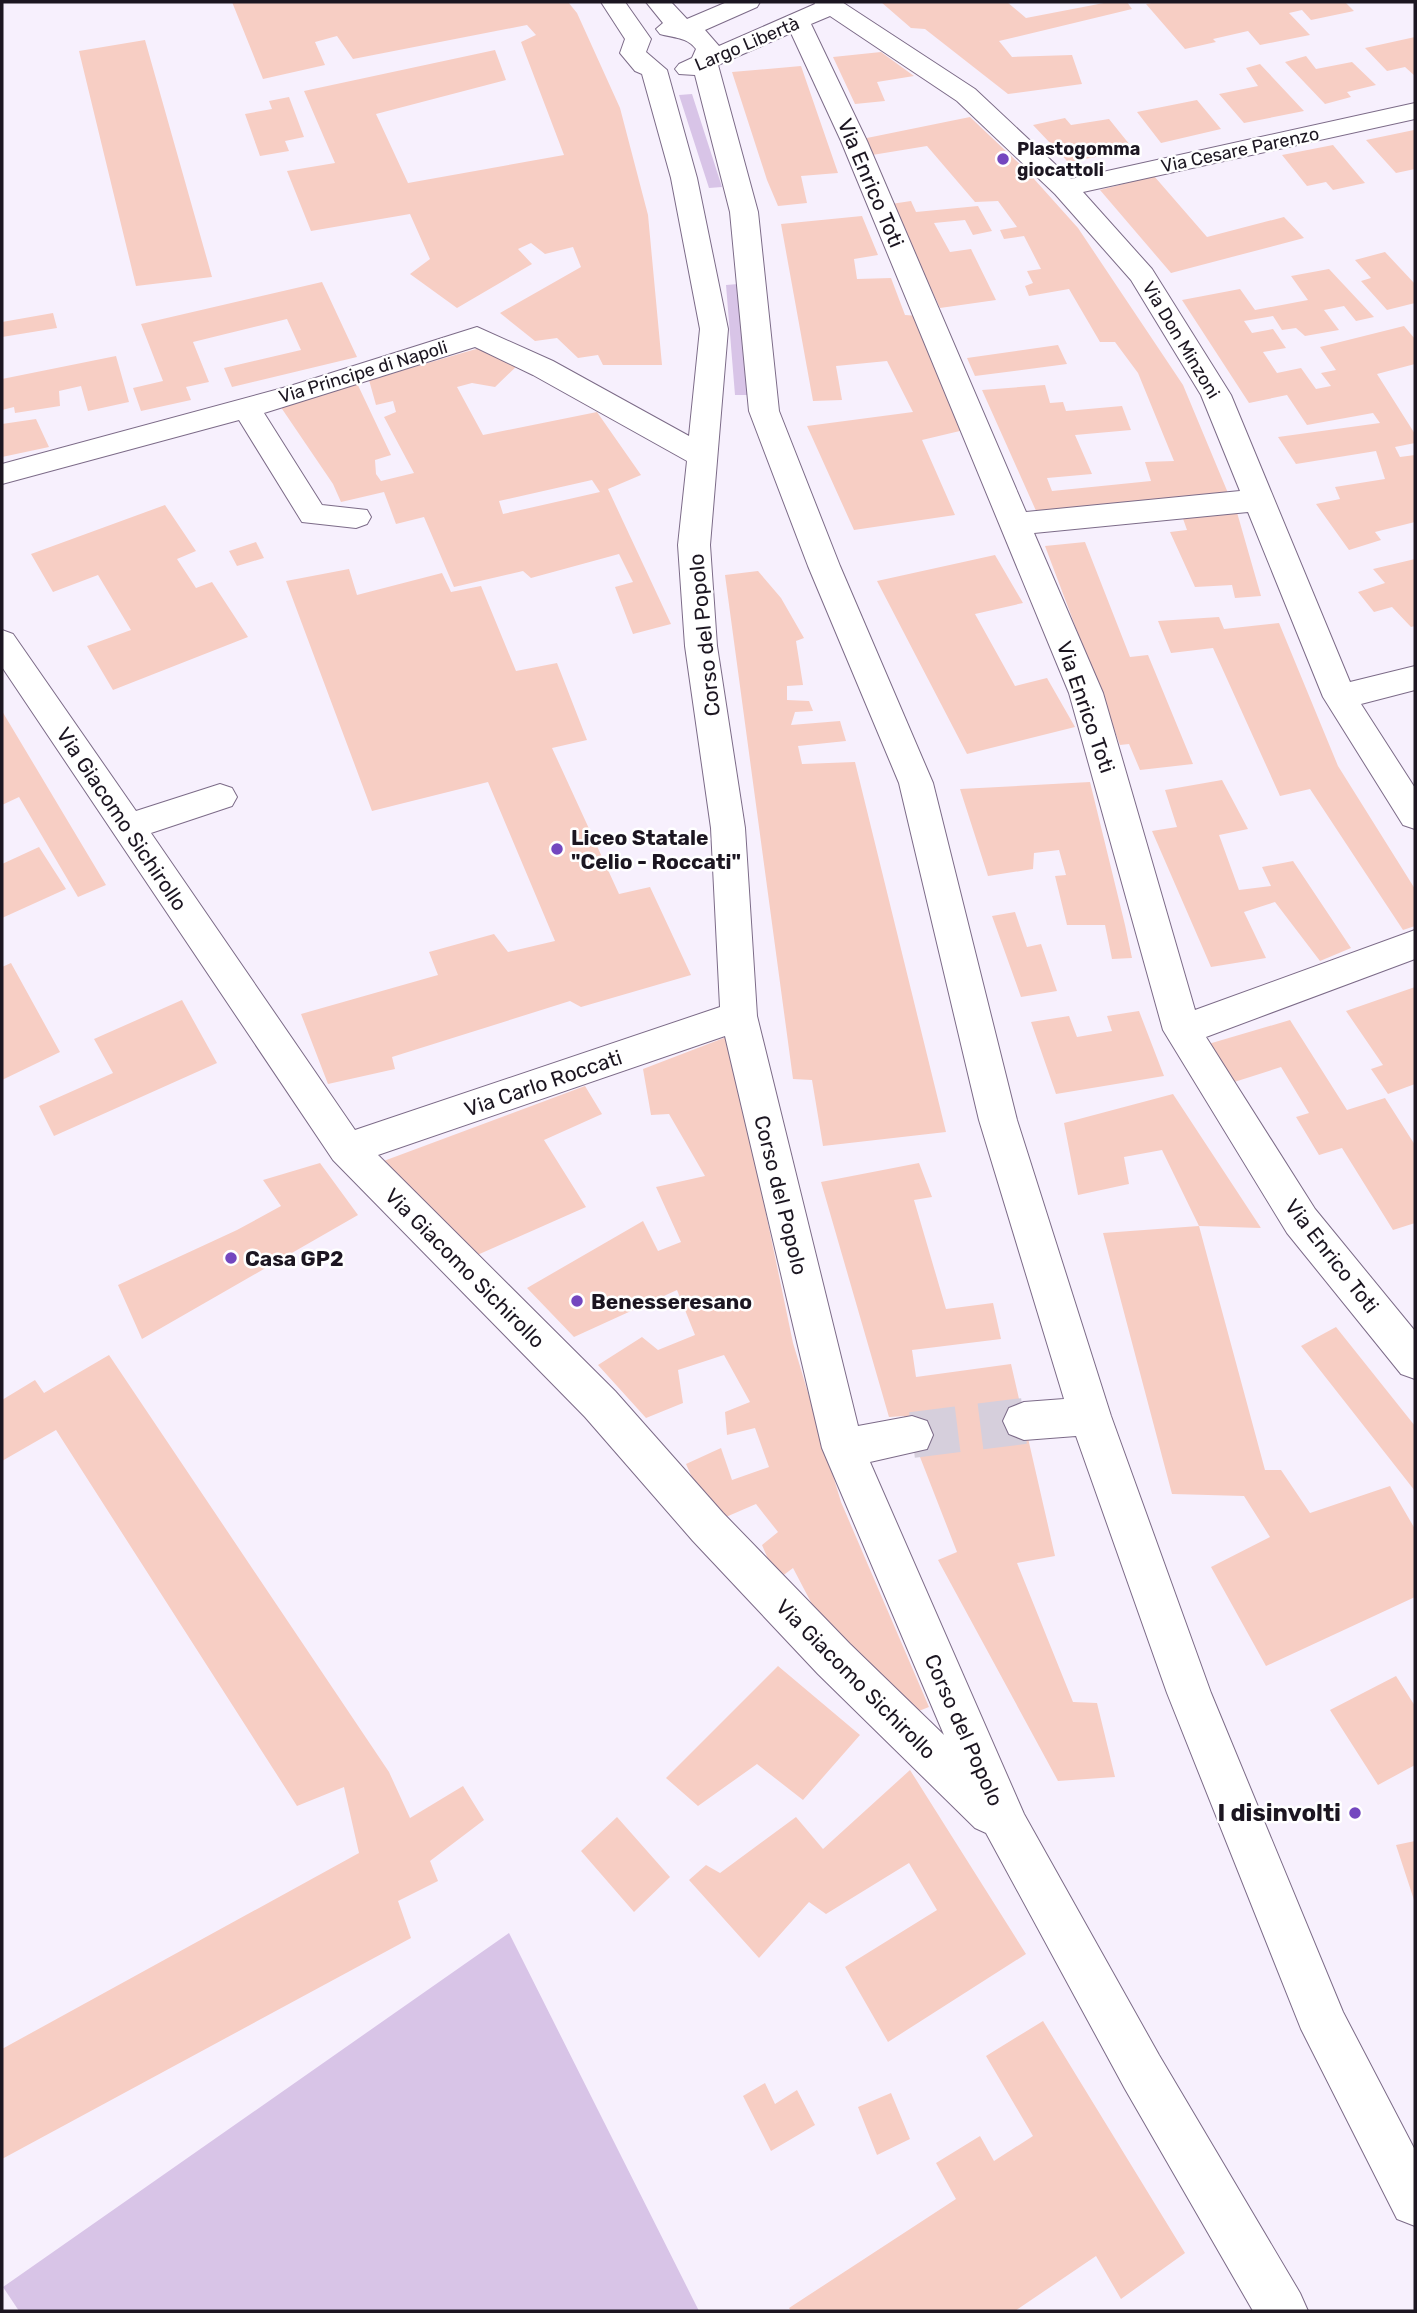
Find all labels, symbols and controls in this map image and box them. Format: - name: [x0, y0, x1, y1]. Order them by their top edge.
- street label: Largo Libertà: [691, 12, 803, 76]
- street label: Via Enrico Toti: [833, 115, 909, 251]
- street label: Via Cesare Parenzo: [1159, 122, 1321, 178]
- place label: Plastogomma giocattoli: [1017, 138, 1140, 181]
- marker: Plastogomma giocattoli: [995, 151, 1011, 167]
- street label: Via Don Minzoni: [1137, 277, 1225, 403]
- street label: Via Principe di Napoli: [276, 336, 450, 408]
- street label: Corso del Popolo: [683, 552, 725, 718]
- street label: Via Enrico Toti: [1052, 638, 1120, 776]
- street label: Via Giacomo Sichirollo: [51, 723, 193, 915]
- place label: Liceo Statale "Celio - Roccati": [571, 825, 741, 874]
- marker: Liceo Statale "Celio - Roccati": [549, 841, 565, 857]
- street label: Via Carlo Roccati: [461, 1044, 625, 1122]
- street label: Corso del Popolo: [749, 1113, 813, 1277]
- street label: Via Giacomo Sichirollo: [380, 1183, 550, 1353]
- street label: Via Enrico Toti: [1280, 1194, 1384, 1318]
- place label: Casa GP2: [245, 1246, 344, 1271]
- marker: Casa GP2: [223, 1250, 239, 1266]
- place label: Benesseresano: [591, 1289, 752, 1314]
- marker: Benesseresano: [569, 1293, 585, 1309]
- street label: Via Giacomo Sichirollo: [771, 1594, 941, 1764]
- street label: Corso del Popolo: [919, 1650, 1009, 1810]
- place label: I disinvolti: [1218, 1799, 1341, 1827]
- marker: I disinvolti: [1347, 1805, 1363, 1821]

